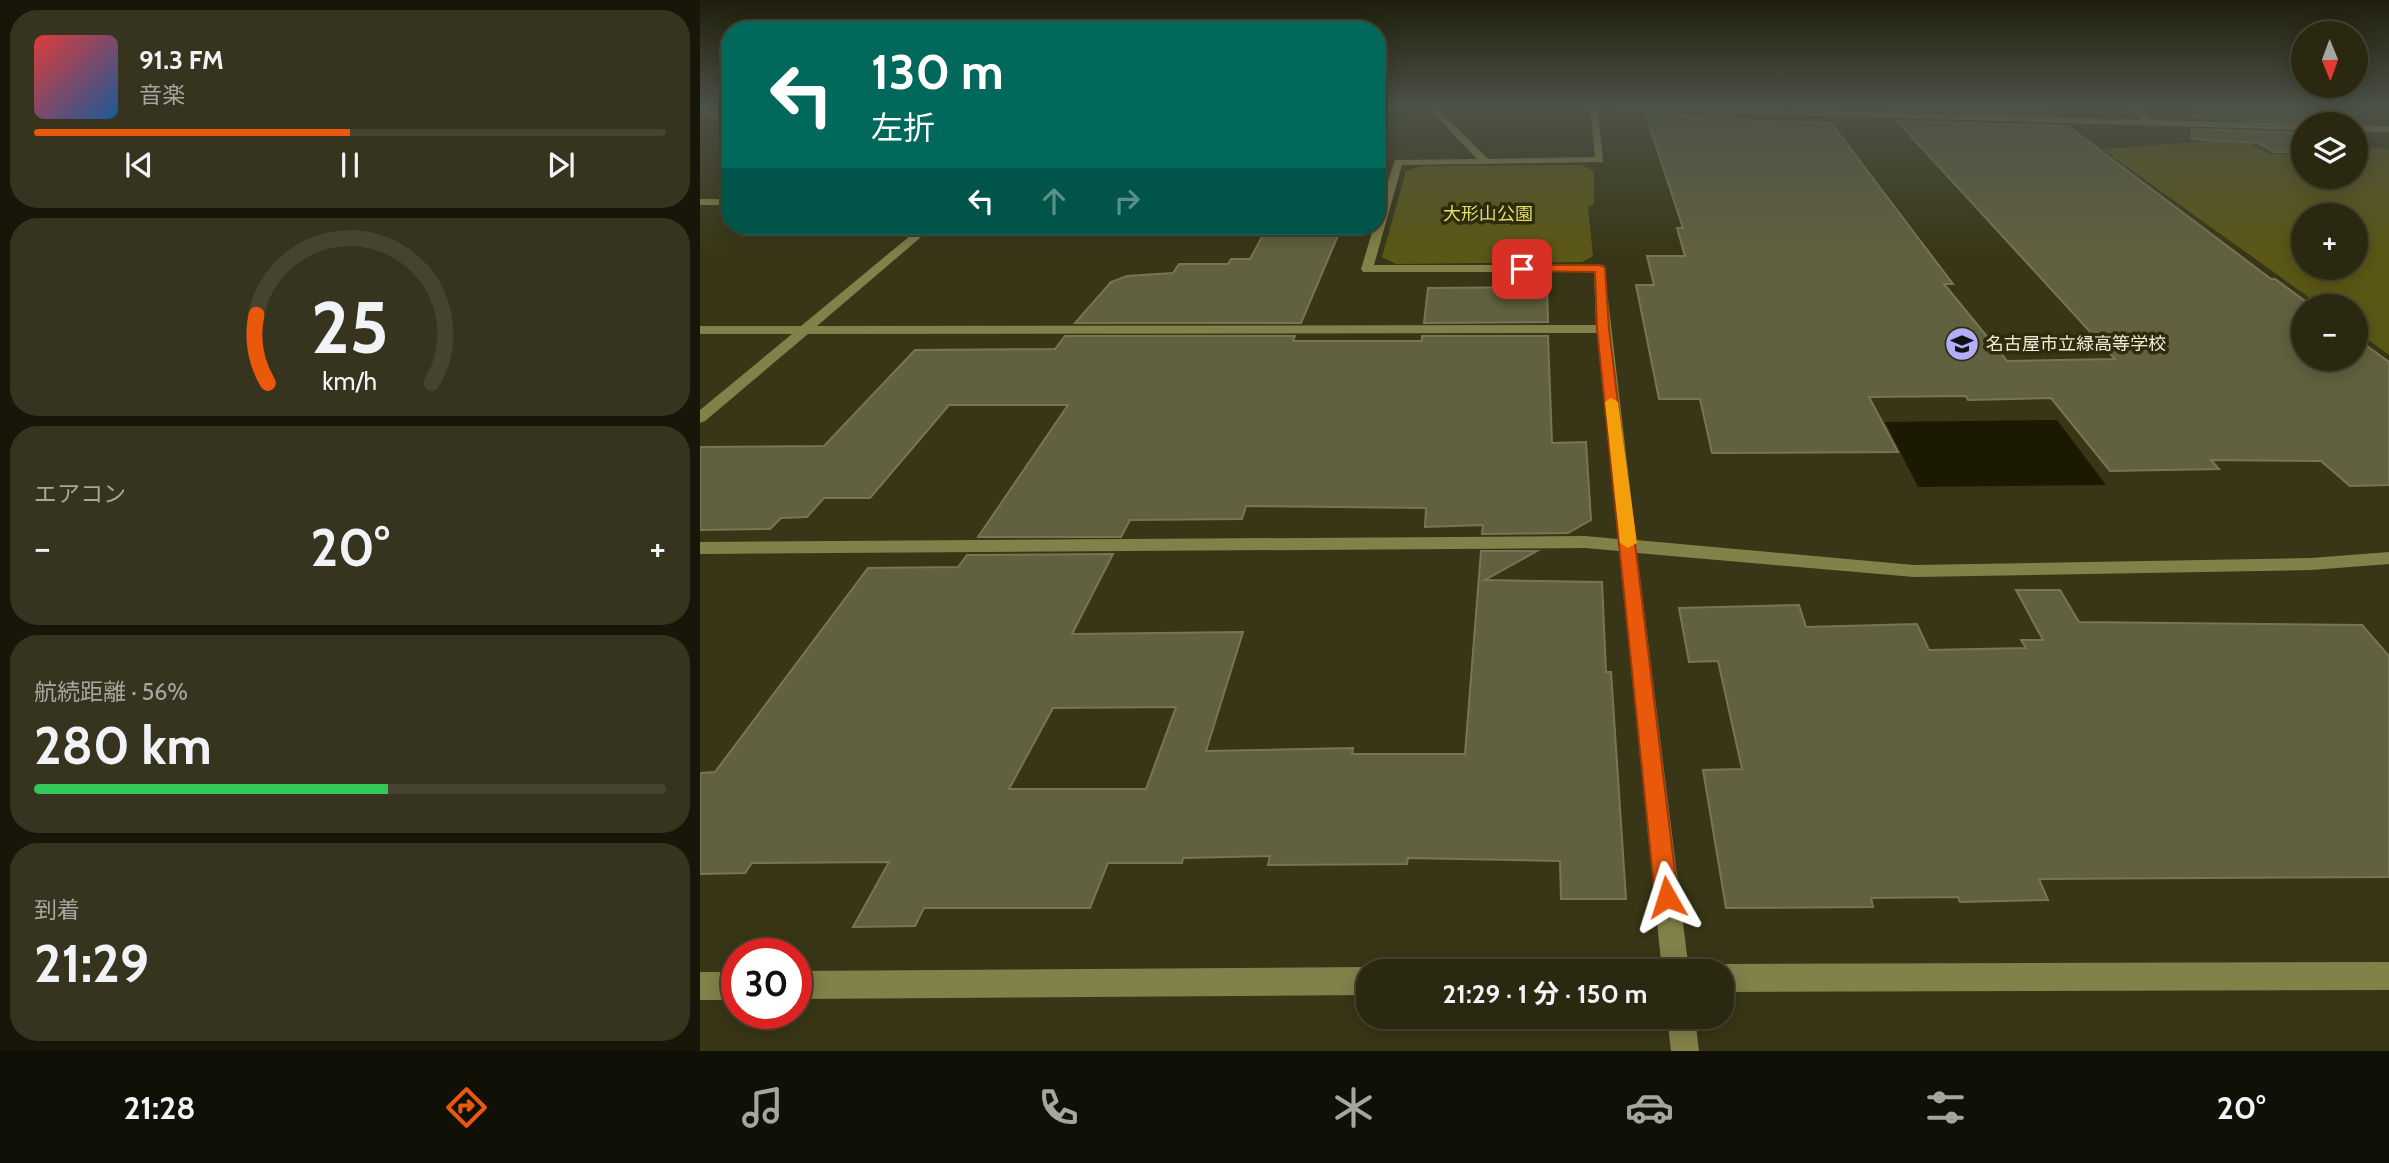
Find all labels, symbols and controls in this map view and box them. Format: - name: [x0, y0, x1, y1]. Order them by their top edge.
- north arrow: [2291, 21, 2368, 98]
- map controls: [2291, 21, 2368, 371]
- text: 130 m: [871, 42, 1004, 101]
- text: 91.3 FM: [139, 44, 224, 76]
- icon: left: [756, 49, 847, 140]
- text: 音楽: [139, 81, 185, 109]
- text: 左折: [871, 108, 935, 147]
- button: layers: [2291, 112, 2368, 189]
- icon: previous: [120, 146, 158, 184]
- icon: pause: [331, 146, 369, 184]
- icon: next: [542, 146, 580, 184]
- icon: left: [962, 182, 1000, 220]
- icon: ahead: [1035, 182, 1073, 220]
- icon: right: [1108, 182, 1146, 220]
- park label: 大形山公園: [1443, 203, 1533, 225]
- button: +: [2291, 203, 2368, 280]
- pin: [1492, 239, 1552, 299]
- icon: arrive: [1503, 250, 1541, 288]
- text: 25: [311, 284, 389, 372]
- button: −: [2291, 294, 2368, 371]
- school or university icon: 名古屋市立緑高等学校: [1943, 325, 1981, 363]
- place label: 名古屋市立緑高等学校: [1986, 333, 2166, 355]
- text: km/h: [323, 366, 377, 396]
- text: エアコン: [34, 480, 126, 508]
- text: 20°: [310, 516, 390, 579]
- text: −: [34, 524, 51, 571]
- text: +: [649, 524, 666, 571]
- text: 航続距離 · 56%: [34, 678, 188, 706]
- text: 280 km: [34, 714, 212, 777]
- position arrow: [1630, 860, 1704, 934]
- text: 到着: [34, 896, 80, 924]
- text: 21:29: [34, 932, 149, 995]
- speed limit sign: 30: [721, 938, 812, 1029]
- text: 21:29 · 1 分 · 150 m: [1443, 978, 1647, 1010]
- icon: directions: [442, 1083, 491, 1132]
- icon: music: [738, 1083, 787, 1132]
- icon: phone: [1034, 1083, 1083, 1132]
- icon: climate: [1329, 1083, 1378, 1132]
- icon: car: [1625, 1083, 1674, 1132]
- icon: filters: [1921, 1083, 1970, 1132]
- text: 21:28: [123, 1088, 195, 1127]
- text: 20°: [2217, 1088, 2266, 1127]

